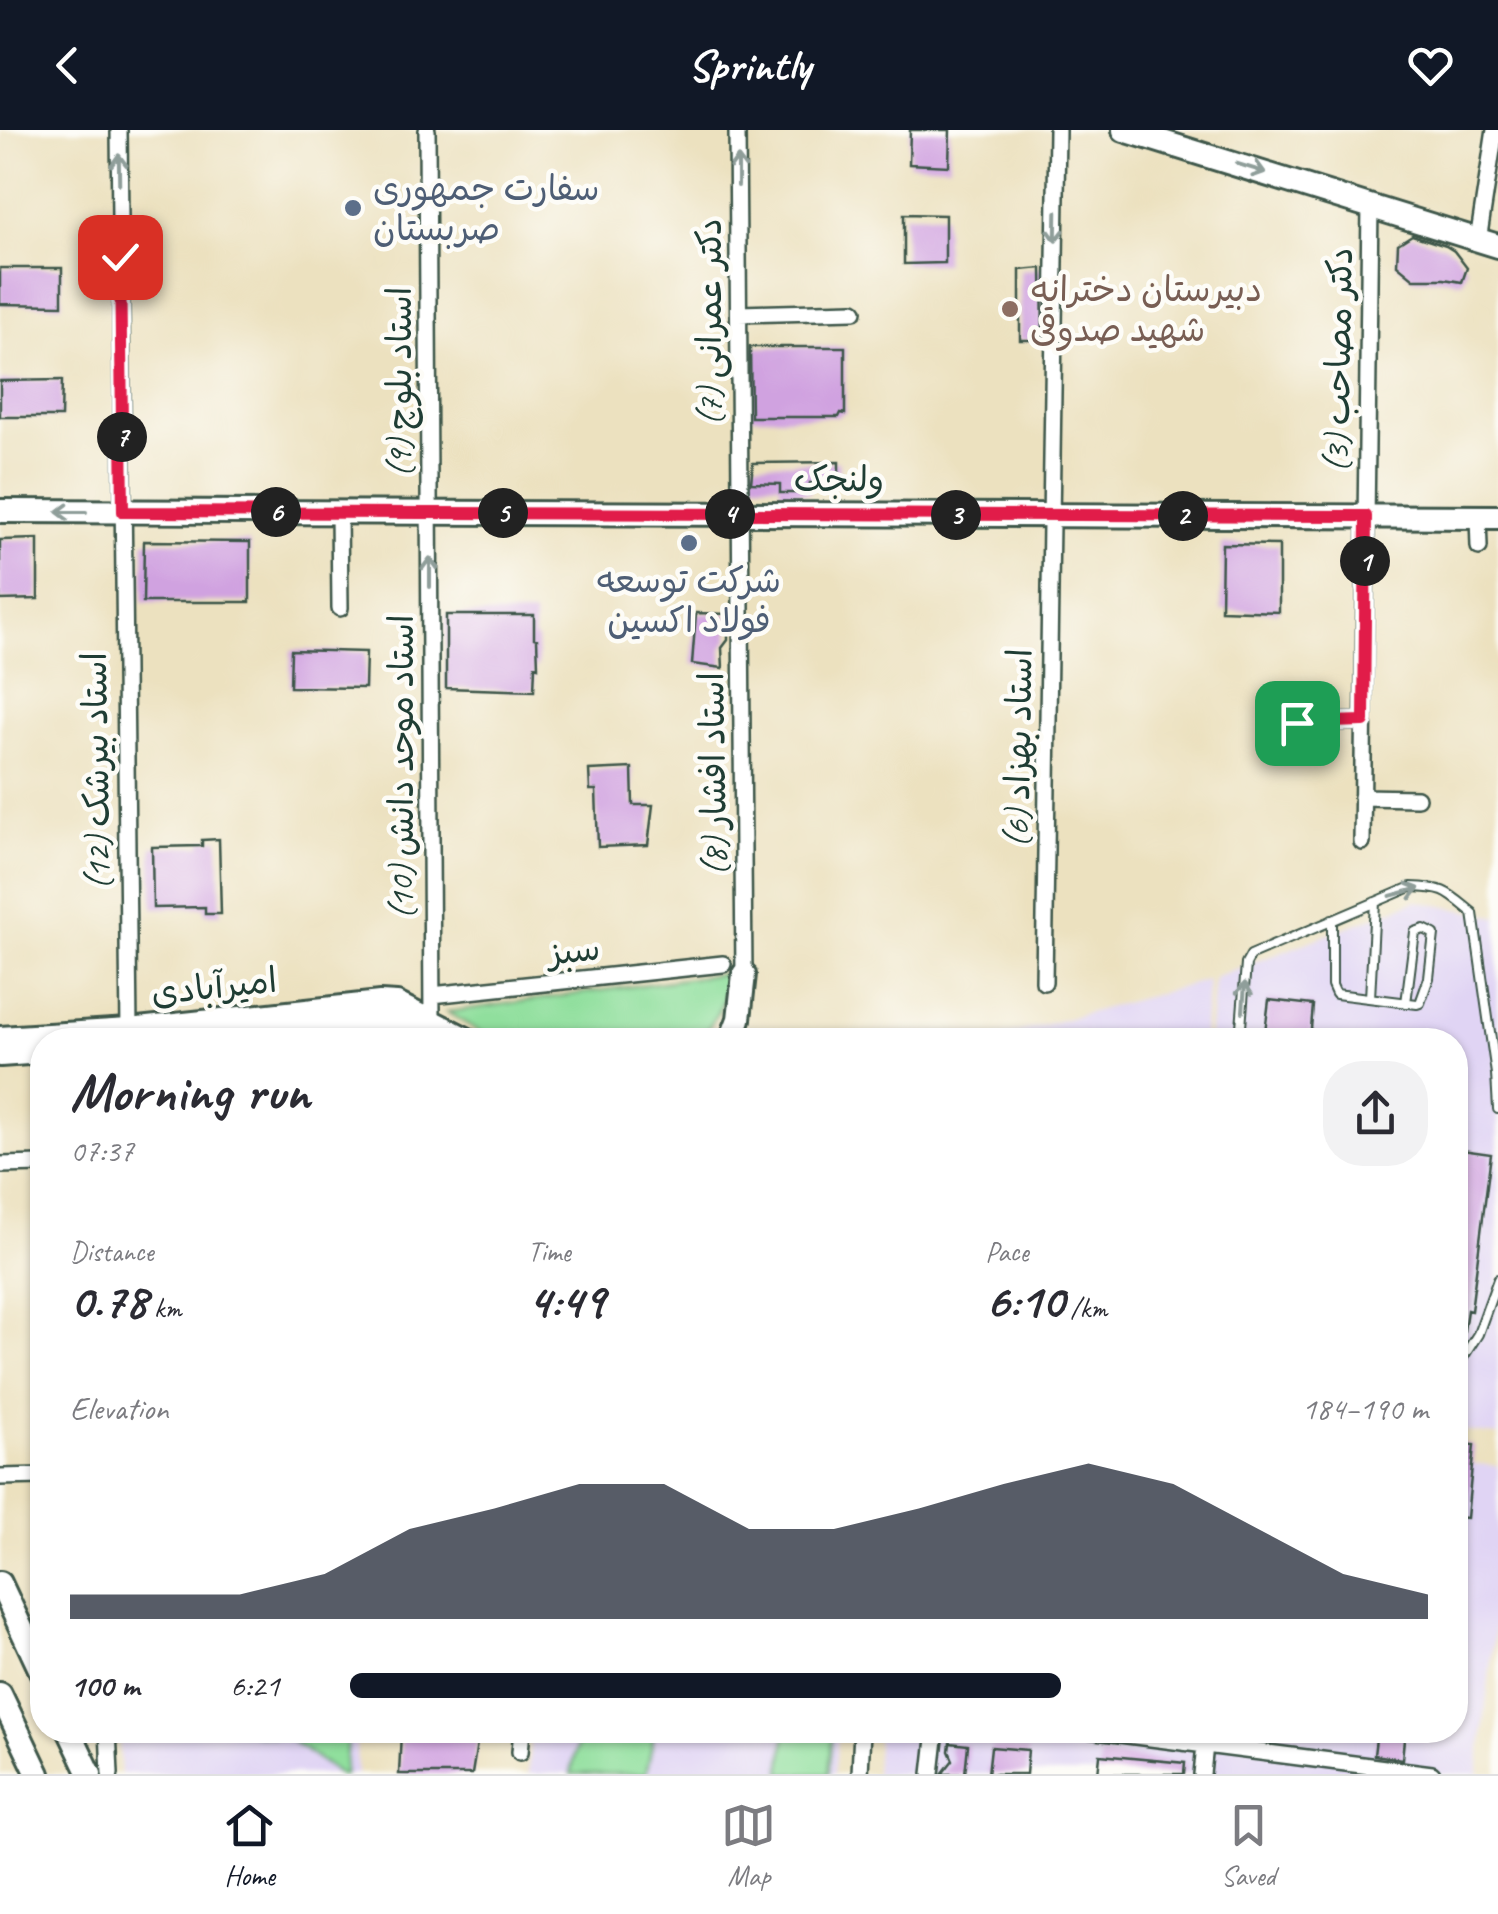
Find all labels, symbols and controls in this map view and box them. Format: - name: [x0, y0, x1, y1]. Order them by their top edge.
- text: Sprintly: [687, 37, 811, 94]
- icon: back: [40, 38, 95, 93]
- icon: heart: [1403, 38, 1458, 93]
- one-way arrow: [110, 154, 129, 186]
- one-way arrow: [728, 156, 747, 188]
- one-way arrow: [1234, 160, 1266, 178]
- place label: سفارت جمهوری صربستان: [373, 166, 600, 251]
- marker: سفارت جمهوری صربستان: [342, 197, 364, 219]
- one-way arrow: [1046, 210, 1066, 243]
- pin: [78, 215, 163, 300]
- street label: دکتر عمرانی (7): [687, 218, 732, 426]
- icon: check: [93, 230, 148, 285]
- street label: دکتر مصاحب (3): [1314, 247, 1363, 473]
- place label: دبیرستان دخترانه شهید صدوقی: [1030, 267, 1262, 352]
- street label: استاد بلوچ (9): [377, 287, 423, 477]
- marker: دبیرستان دخترانه شهید صدوقی: [999, 298, 1021, 320]
- pin: 7: [97, 412, 147, 462]
- text: 7: [116, 419, 128, 454]
- street label: ولنجک: [794, 457, 884, 502]
- pin: 6: [251, 487, 301, 537]
- pin: 5: [478, 488, 528, 538]
- pin: 4: [705, 489, 755, 539]
- pin: 3: [931, 490, 981, 540]
- pin: 2: [1158, 491, 1208, 541]
- text: 6: [269, 494, 283, 529]
- text: 5: [497, 495, 509, 530]
- text: 4: [724, 496, 736, 531]
- text: 3: [950, 497, 962, 532]
- text: 2: [1177, 498, 1189, 533]
- one-way arrow: [55, 502, 88, 522]
- marker: شرکت توسعه فولاد اکسین: [678, 532, 700, 554]
- pin: 1: [1340, 536, 1390, 586]
- text: 1: [1359, 543, 1371, 578]
- one-way arrow: [420, 557, 440, 590]
- place label: شرکت توسعه فولاد اکسین: [597, 558, 781, 643]
- street label: استاد موحد دانش (10): [379, 614, 424, 920]
- street label: استاد بهزاد (6): [994, 648, 1043, 848]
- street label: استاد بیرشک (12): [72, 652, 121, 890]
- street label: استاد افشار (8): [689, 672, 738, 876]
- pin: [1255, 681, 1340, 766]
- icon: arrive: [1270, 696, 1325, 751]
- one-way arrow: [1389, 882, 1421, 900]
- street label: سبز: [543, 925, 602, 976]
- street label: امیرآبادی: [149, 958, 279, 1015]
- one-way arrow: [1234, 981, 1253, 1013]
- text: Morning run: [70, 1057, 310, 1127]
- button: share: [1323, 1061, 1428, 1166]
- text: 07:37: [70, 1130, 134, 1171]
- text: Distance: [70, 1234, 154, 1269]
- text: Time: [528, 1234, 571, 1269]
- text: Pace: [985, 1234, 1028, 1269]
- text: 0.78: [70, 1269, 147, 1332]
- text: 4:49: [528, 1269, 604, 1332]
- text: 6:10: [985, 1269, 1064, 1332]
- text: km: [147, 1290, 181, 1325]
- text: /km: [1064, 1290, 1107, 1325]
- text: Elevation: [70, 1388, 168, 1429]
- text: 184–190 m: [1302, 1388, 1428, 1429]
- text: 100 m: [70, 1665, 139, 1706]
- text: 6:21: [230, 1665, 280, 1706]
- tab: Home: [222, 1798, 277, 1893]
- tab: Map: [721, 1798, 776, 1893]
- tab: Saved: [1221, 1798, 1276, 1893]

